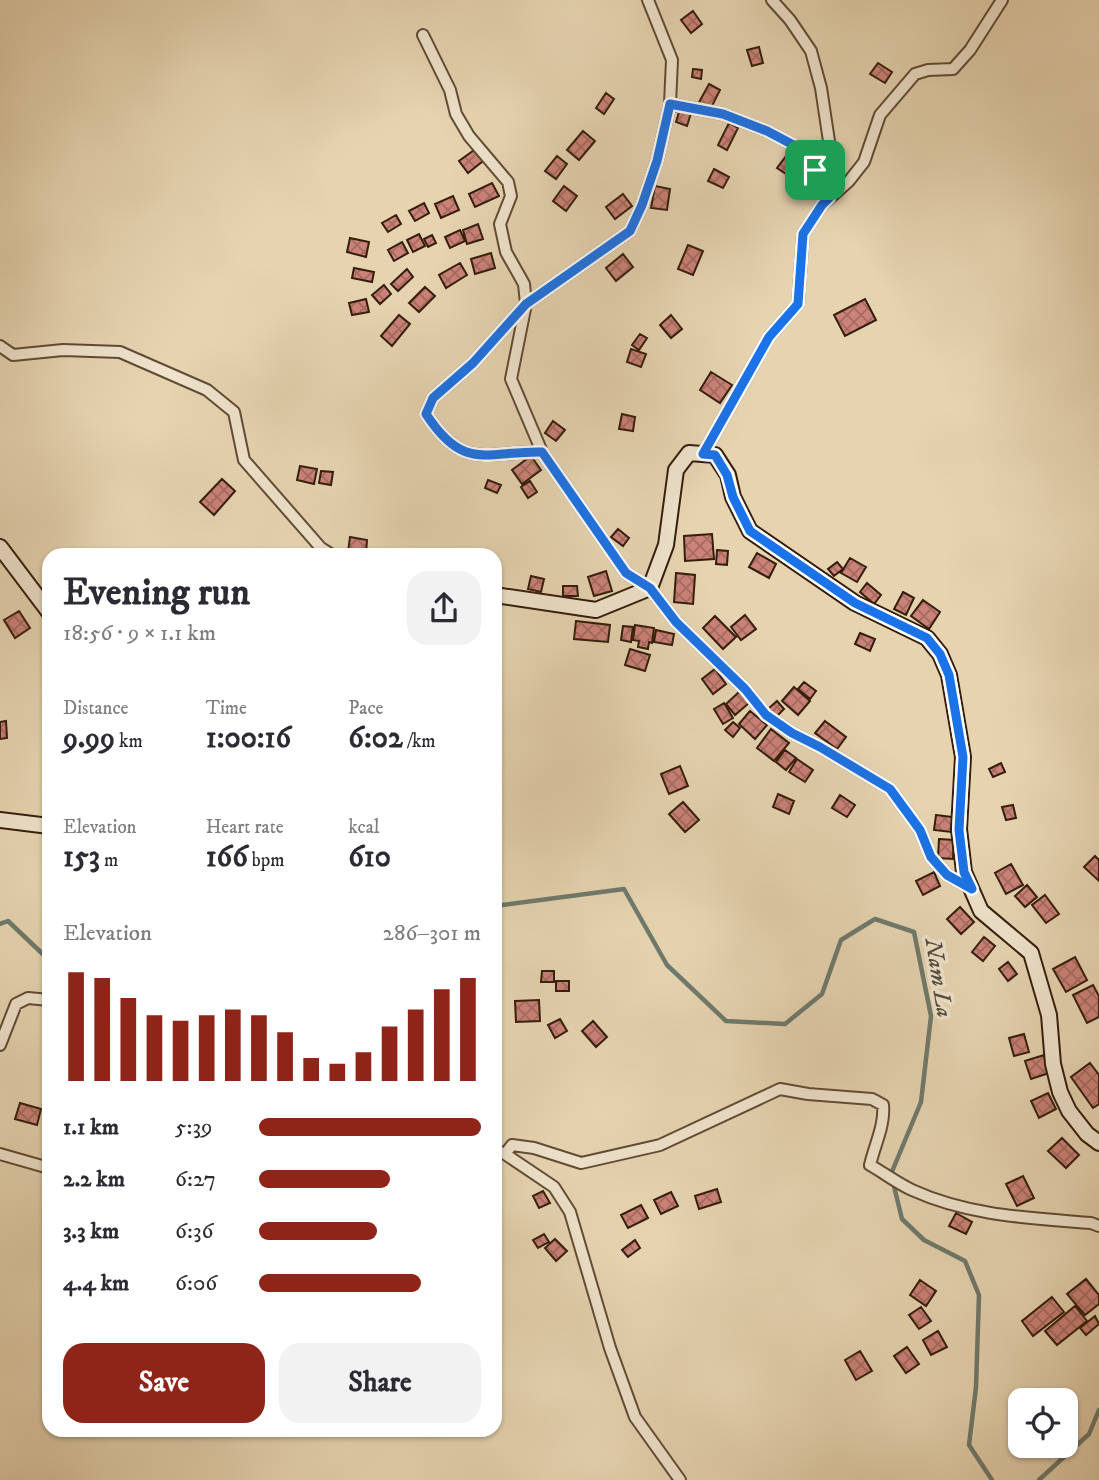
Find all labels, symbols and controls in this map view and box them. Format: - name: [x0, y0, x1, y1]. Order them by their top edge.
- pin: [785, 140, 845, 200]
- icon: arrive: [796, 151, 834, 189]
- text: Evening run: [63, 569, 250, 617]
- button: share: [407, 571, 481, 645]
- text: 18:56 · 9 × 1.1 km: [63, 619, 216, 648]
- text: Distance: [63, 697, 128, 720]
- text: Time: [206, 697, 247, 720]
- text: Pace: [348, 697, 383, 720]
- text: 9.99: [63, 720, 115, 757]
- text: 1:00:16: [206, 720, 291, 757]
- text: 6:02: [348, 720, 403, 757]
- text: km: [115, 730, 143, 753]
- text: /km: [403, 730, 436, 753]
- text: Elevation: [63, 816, 137, 839]
- text: Heart rate: [206, 816, 284, 839]
- text: kcal: [348, 816, 380, 839]
- text: 153: [63, 839, 100, 876]
- text: 166: [206, 839, 248, 876]
- text: 610: [348, 839, 391, 876]
- text: m: [100, 849, 118, 872]
- text: bpm: [248, 849, 285, 872]
- text: Elevation: [63, 919, 152, 948]
- text: 286–301 m: [383, 919, 481, 948]
- water label: Nam La: [917, 935, 959, 1019]
- text: 1.1 km: [63, 1113, 119, 1142]
- text: 5:39: [175, 1113, 213, 1142]
- text: 2.2 km: [63, 1165, 125, 1194]
- text: 6:27: [175, 1165, 216, 1194]
- text: 3.3 km: [63, 1217, 119, 1246]
- text: 6:36: [175, 1217, 214, 1246]
- text: 4.4 km: [63, 1269, 129, 1298]
- text: 6:06: [175, 1269, 217, 1298]
- button: Save: [63, 1343, 265, 1423]
- button: Share: [279, 1343, 481, 1423]
- map controls: [1008, 1388, 1078, 1458]
- button: locate: [1008, 1388, 1078, 1458]

